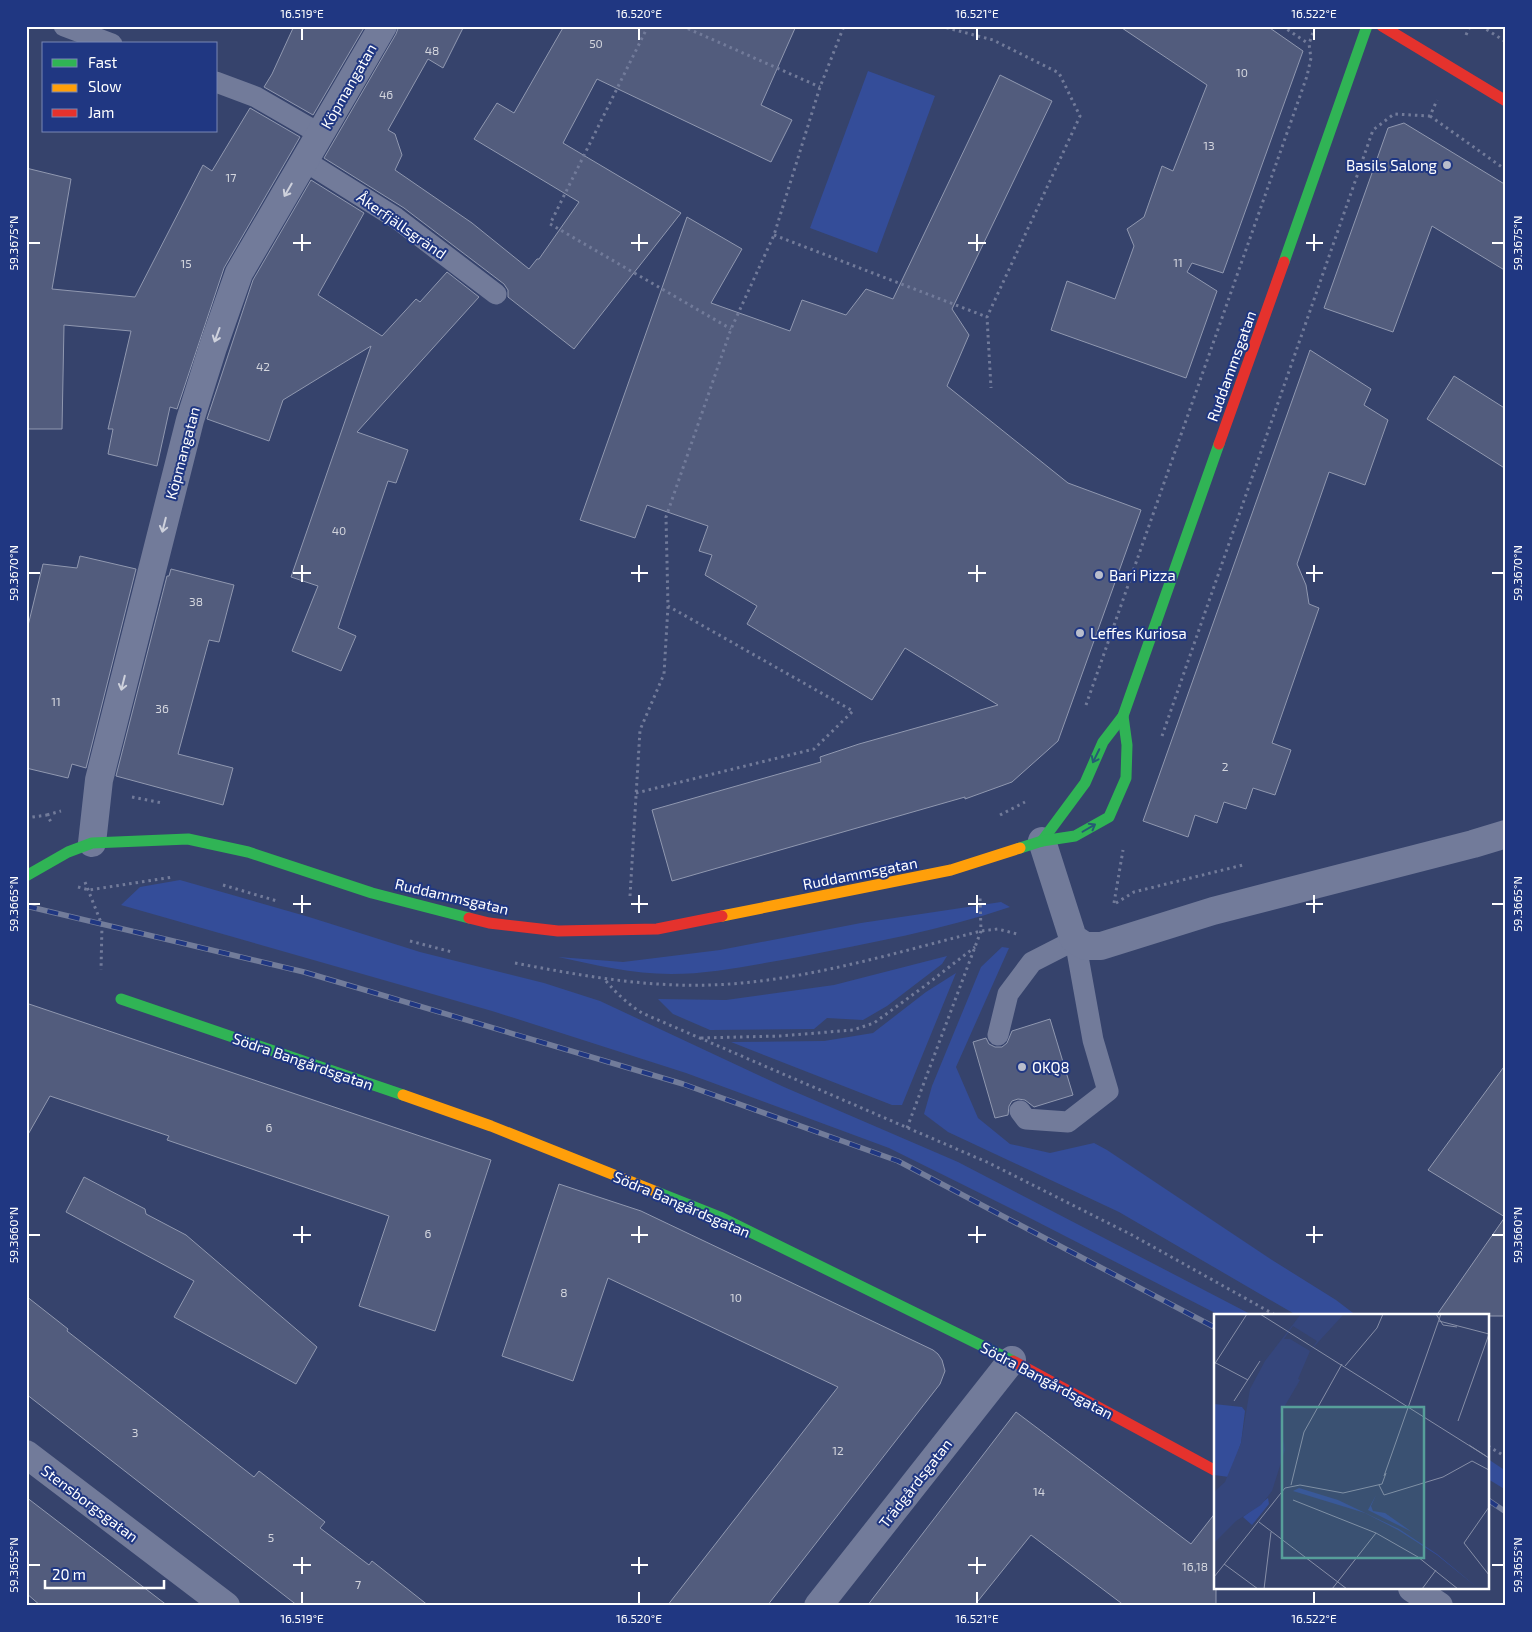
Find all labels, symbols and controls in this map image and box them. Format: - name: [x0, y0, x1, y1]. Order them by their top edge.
- text: 16.519°E: [280, 6, 324, 20]
- text: 16.520°E: [616, 6, 662, 20]
- text: 16.521°E: [955, 6, 999, 20]
- text: 16.522°E: [1291, 6, 1337, 20]
- house number: 50: [589, 36, 603, 50]
- street label: Köpmangatan: [316, 40, 380, 132]
- legend: [42, 42, 218, 132]
- house number: 48: [425, 43, 439, 57]
- text: Fast: [88, 53, 118, 71]
- house number: 10: [1236, 65, 1248, 79]
- text: Slow: [88, 77, 122, 95]
- house number: 46: [379, 87, 393, 101]
- text: Jam: [88, 103, 114, 121]
- house number: 13: [1203, 138, 1215, 152]
- place label: Basils Salong: [1346, 156, 1438, 174]
- marker: Basils Salong: [1441, 159, 1453, 171]
- house number: 17: [226, 170, 236, 184]
- one-way arrow: [283, 182, 293, 196]
- street label: Åkerfjällsgränd: [353, 188, 450, 263]
- text: 59.3675°N: [6, 216, 20, 270]
- text: 59.3675°N: [1510, 216, 1524, 270]
- house number: 11: [1173, 255, 1183, 269]
- house number: 15: [180, 256, 192, 270]
- street label: Ruddammsgatan: [1203, 308, 1259, 424]
- one-way arrow: [212, 327, 221, 342]
- house number: 42: [256, 359, 270, 373]
- street label: Köpmangatan: [161, 405, 203, 501]
- one-way arrow: [158, 517, 168, 533]
- house number: 40: [332, 523, 346, 537]
- text: 59.3670°N: [6, 545, 20, 601]
- text: 59.3670°N: [1510, 545, 1524, 601]
- place label: Bari Pizza: [1109, 566, 1176, 584]
- marker: Bari Pizza: [1093, 569, 1105, 581]
- house number: 38: [189, 594, 203, 608]
- place label: Leffes Kuriosa: [1090, 624, 1187, 642]
- marker: Leffes Kuriosa: [1074, 627, 1086, 639]
- one-way arrow: [118, 674, 128, 690]
- house number: 11: [51, 694, 61, 708]
- house number: 36: [155, 701, 169, 715]
- one-way arrow: [1091, 748, 1100, 763]
- house number: 2: [1222, 759, 1229, 773]
- one-way arrow: [1081, 823, 1096, 833]
- street label: Ruddammsgatan: [801, 853, 919, 893]
- street label: Ruddammsgatan: [393, 874, 511, 918]
- text: 59.3665°N: [6, 876, 20, 932]
- text: 59.3665°N: [1510, 876, 1524, 932]
- street label: Södra Bangårdsgatan: [230, 1029, 376, 1093]
- place label: OKQ8: [1032, 1058, 1070, 1077]
- marker: OKQ8: [1016, 1061, 1028, 1073]
- house number: 6: [266, 1120, 273, 1134]
- street label: Södra Bangårdsgatan: [611, 1167, 753, 1241]
- text: 59.3660°N: [6, 1207, 20, 1263]
- text: 59.3660°N: [1510, 1207, 1524, 1263]
- house number: 6: [425, 1226, 432, 1240]
- house number: 8: [560, 1285, 568, 1299]
- house number: 10: [730, 1290, 742, 1304]
- inset map: [1214, 1314, 1490, 1590]
- street label: Södra Bangårdsgatan: [978, 1338, 1116, 1422]
- house number: 3: [132, 1425, 138, 1439]
- street label: Trädgårdsgatan: [875, 1435, 955, 1531]
- house number: 12: [832, 1443, 844, 1457]
- street label: Stensborgsgatan: [38, 1461, 142, 1545]
- house number: 14: [1033, 1484, 1045, 1498]
- house number: 5: [268, 1530, 274, 1544]
- text: 59.3655°N: [6, 1537, 20, 1593]
- text: 59.3655°N: [1510, 1537, 1524, 1593]
- scale bar: [45, 1557, 164, 1589]
- house number: 16,18: [1182, 1559, 1208, 1573]
- text: 20 m: [52, 1565, 86, 1583]
- house number: 7: [355, 1577, 361, 1591]
- text: 16.519°E: [280, 1611, 324, 1625]
- text: 16.520°E: [616, 1611, 662, 1625]
- text: 16.521°E: [955, 1611, 999, 1625]
- text: 16.522°E: [1291, 1611, 1337, 1625]

